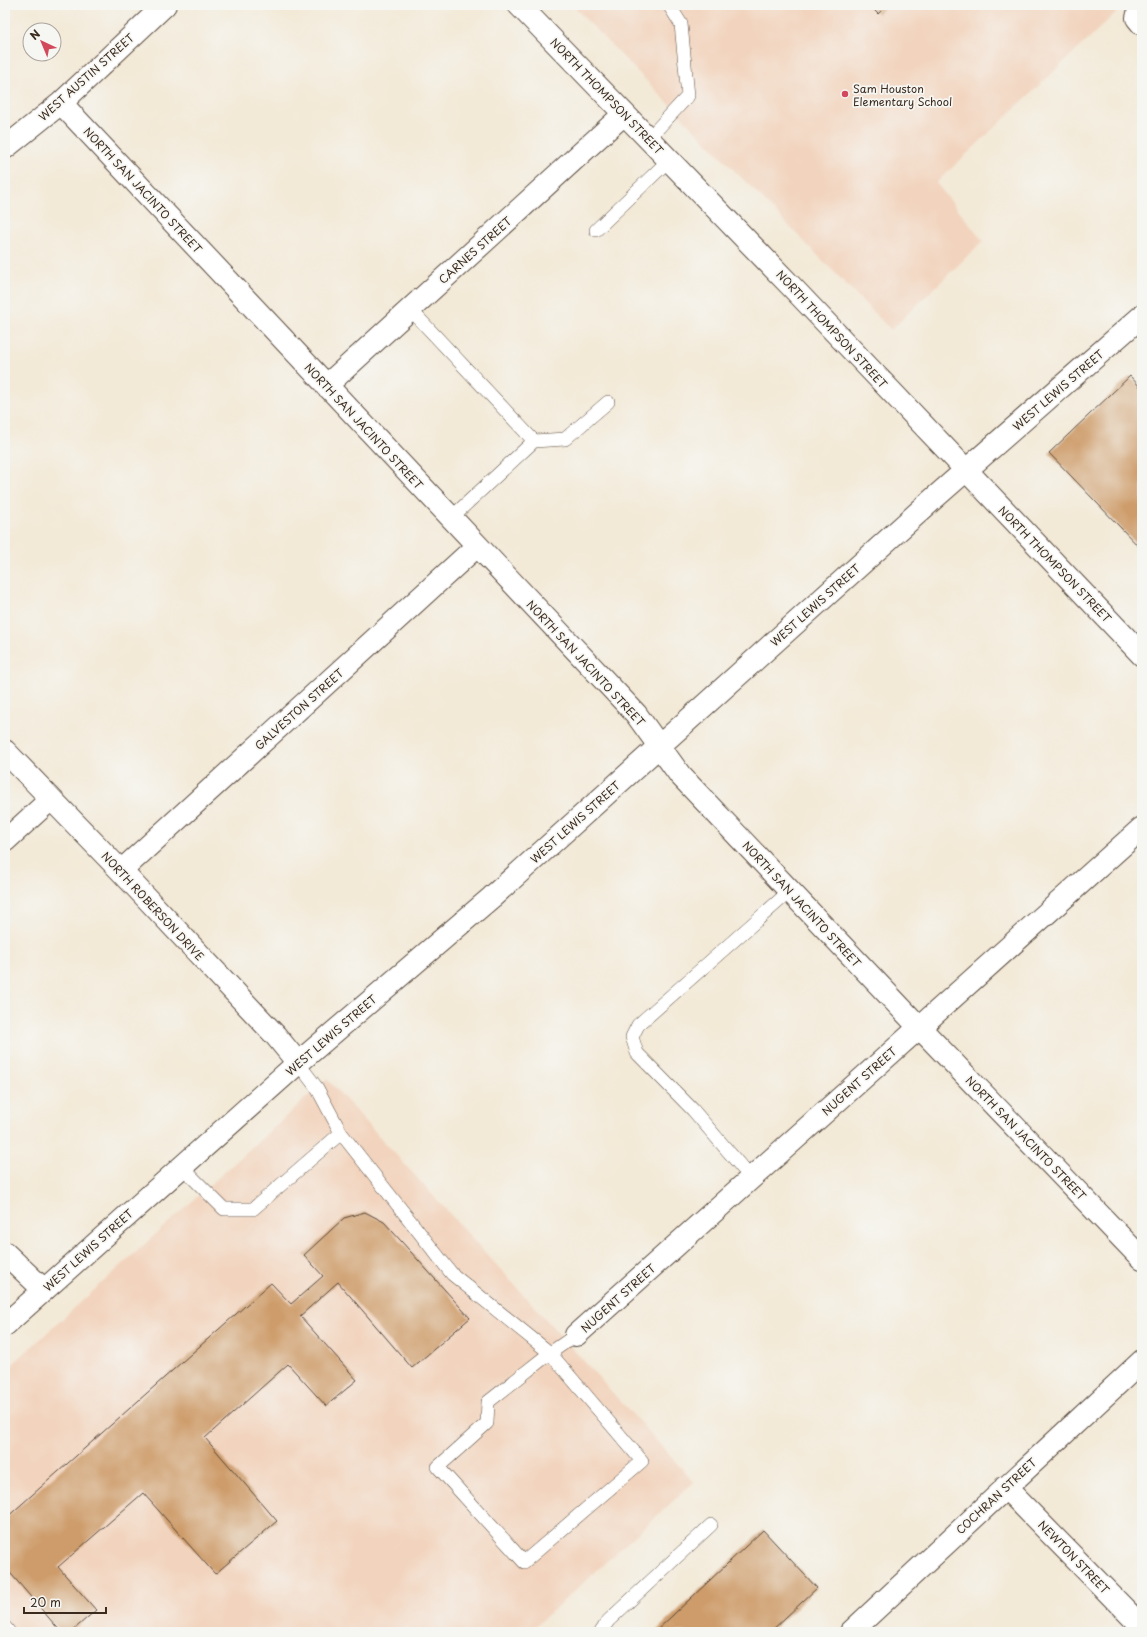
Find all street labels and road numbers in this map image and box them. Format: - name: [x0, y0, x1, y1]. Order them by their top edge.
- street label: WEST AUSTIN STREET: [35, 30, 137, 124]
- street label: NORTH THOMPSON STREET: [547, 34, 668, 158]
- street label: NORTH SAN JACINTO STREET: [80, 123, 207, 257]
- street label: CARNES STREET: [435, 212, 516, 288]
- street label: NORTH THOMPSON STREET: [772, 266, 892, 392]
- street label: WEST LEWIS STREET: [1009, 345, 1108, 434]
- street label: NORTH SAN JACINTO STREET: [301, 359, 428, 493]
- street label: NORTH THOMPSON STREET: [995, 502, 1116, 626]
- street label: WEST LEWIS STREET: [766, 560, 864, 650]
- street label: NORTH SAN JACINTO STREET: [523, 596, 650, 730]
- street label: GALVESTON STREET: [251, 664, 348, 754]
- street label: WEST LEWIS STREET: [526, 777, 624, 867]
- street label: NORTH SAN JACINTO STREET: [739, 837, 866, 971]
- street label: NORTH ROBERSON DRIVE: [98, 848, 208, 964]
- street label: WEST LEWIS STREET: [282, 990, 381, 1079]
- street label: NUGENT STREET: [818, 1042, 901, 1119]
- street label: NORTH SAN JACINTO STREET: [962, 1072, 1090, 1204]
- street label: WEST LEWIS STREET: [39, 1205, 137, 1295]
- street label: NUGENT STREET: [577, 1259, 660, 1336]
- street label: COCHRAN STREET: [952, 1454, 1041, 1538]
- street label: NEWTON STREET: [1034, 1516, 1114, 1598]

